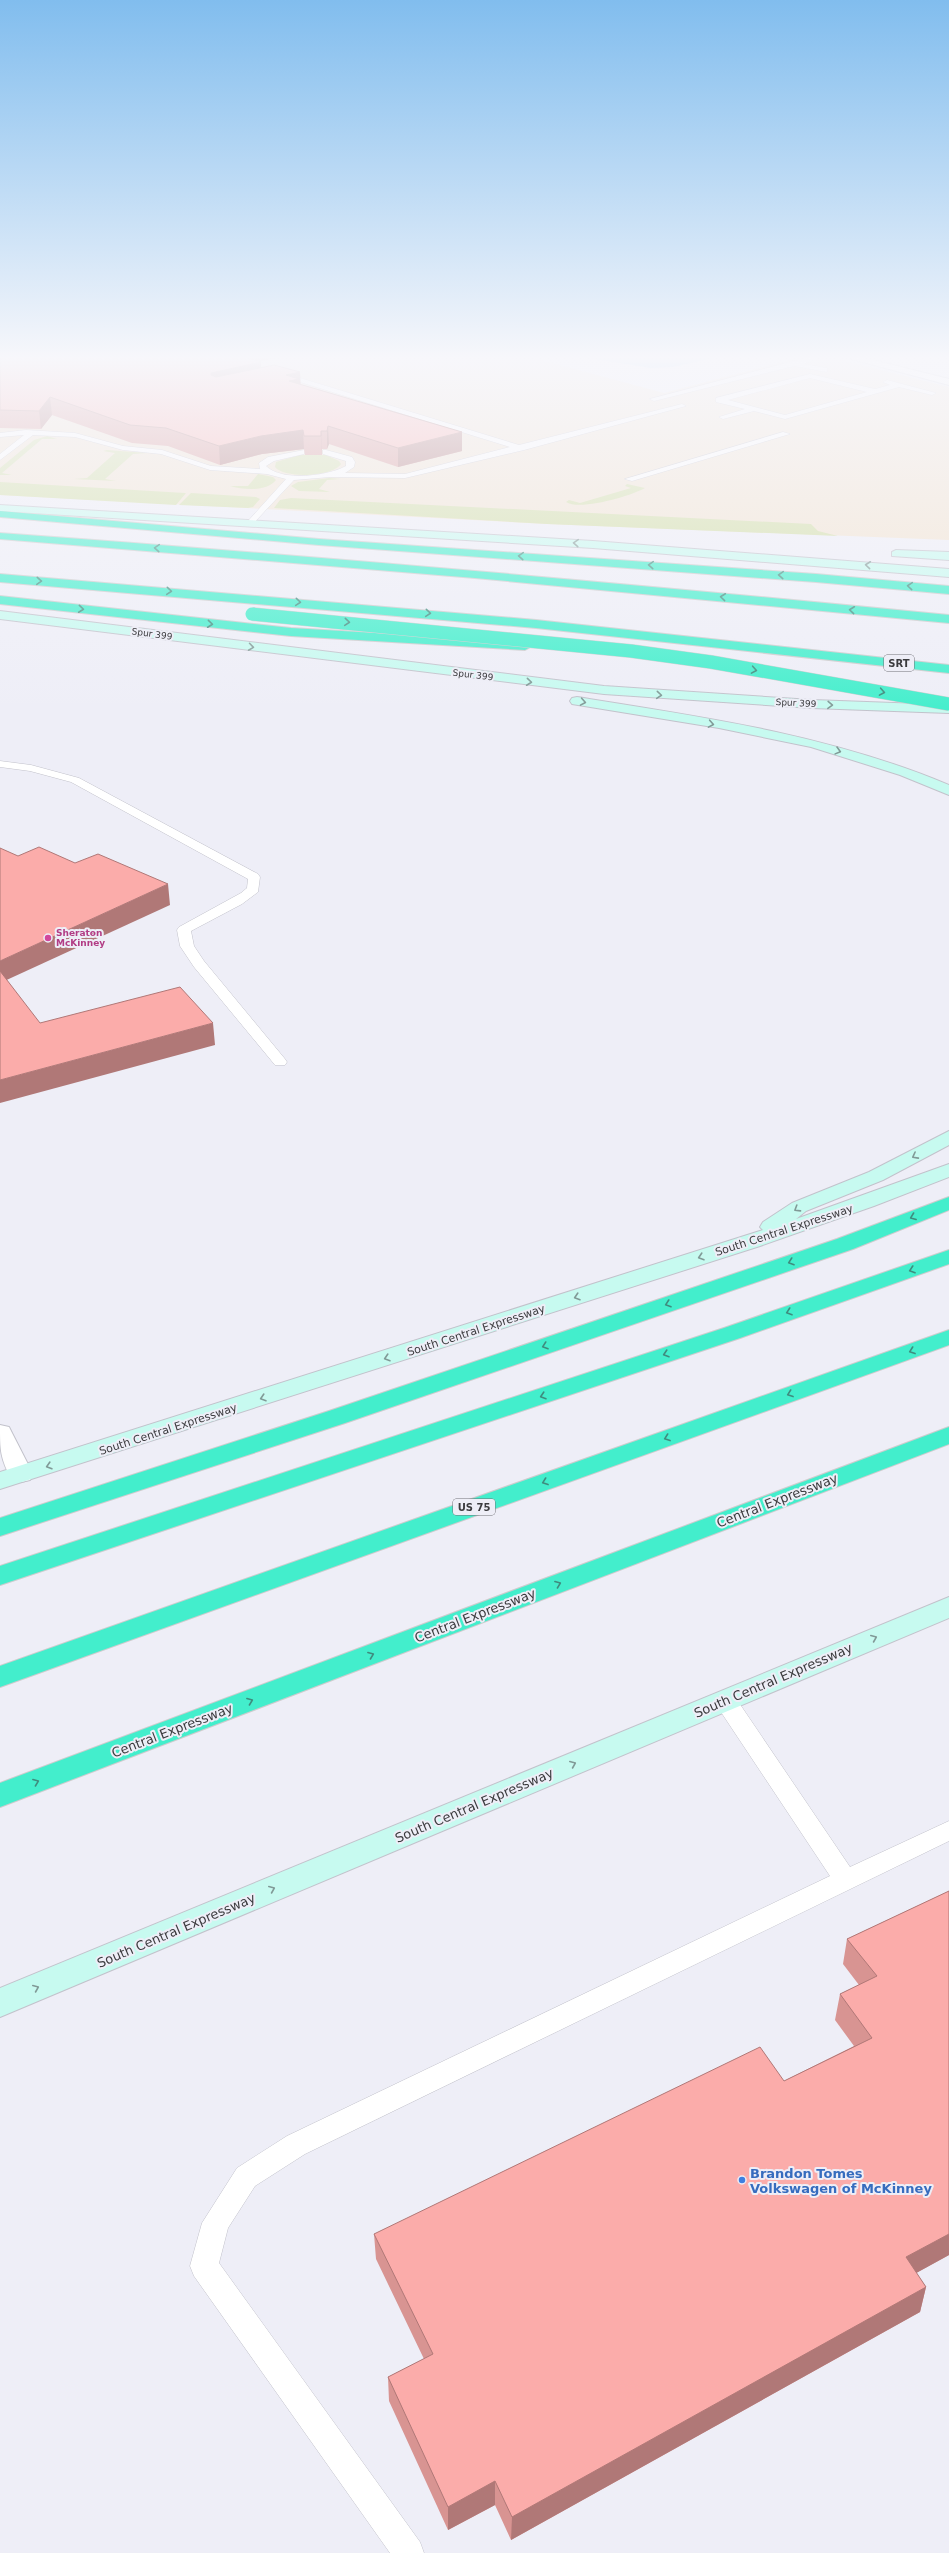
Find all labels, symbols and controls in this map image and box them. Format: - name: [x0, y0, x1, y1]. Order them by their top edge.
- one-way arrow: [573, 538, 579, 547]
- one-way arrow: [154, 543, 160, 552]
- one-way arrow: [518, 552, 524, 561]
- one-way arrow: [648, 561, 654, 570]
- one-way arrow: [865, 561, 871, 570]
- one-way arrow: [778, 571, 784, 580]
- one-way arrow: [36, 576, 42, 585]
- one-way arrow: [907, 582, 913, 591]
- one-way arrow: [166, 586, 172, 595]
- one-way arrow: [719, 593, 726, 602]
- one-way arrow: [295, 597, 301, 606]
- one-way arrow: [77, 604, 84, 613]
- one-way arrow: [849, 605, 855, 614]
- one-way arrow: [425, 609, 431, 618]
- one-way arrow: [344, 618, 350, 627]
- one-way arrow: [207, 619, 213, 628]
- street label: Spur 399: [131, 626, 173, 642]
- one-way arrow: [248, 642, 254, 651]
- road number: SRT: [884, 655, 914, 671]
- one-way arrow: [751, 665, 757, 673]
- street label: Spur 399: [452, 668, 494, 682]
- one-way arrow: [526, 677, 532, 686]
- one-way arrow: [879, 687, 885, 696]
- one-way arrow: [656, 690, 662, 699]
- one-way arrow: [580, 697, 586, 706]
- street label: Spur 399: [775, 697, 817, 709]
- one-way arrow: [827, 701, 833, 709]
- one-way arrow: [708, 719, 714, 728]
- one-way arrow: [835, 746, 841, 754]
- place label: Sheraton McKinney: [56, 928, 105, 948]
- marker: Sheraton McKinney: [43, 933, 53, 943]
- one-way arrow: [912, 1151, 919, 1159]
- street label: South Central Expressway: [714, 1202, 855, 1259]
- one-way arrow: [794, 1205, 801, 1212]
- one-way arrow: [909, 1212, 917, 1220]
- one-way arrow: [698, 1252, 705, 1261]
- one-way arrow: [787, 1257, 794, 1266]
- one-way arrow: [909, 1265, 916, 1273]
- one-way arrow: [574, 1292, 581, 1301]
- one-way arrow: [664, 1299, 671, 1308]
- street label: South Central Expressway: [406, 1302, 547, 1359]
- one-way arrow: [786, 1308, 793, 1316]
- one-way arrow: [541, 1342, 548, 1350]
- one-way arrow: [909, 1346, 916, 1354]
- one-way arrow: [663, 1350, 670, 1358]
- one-way arrow: [384, 1353, 391, 1362]
- one-way arrow: [786, 1390, 793, 1398]
- one-way arrow: [540, 1391, 547, 1399]
- one-way arrow: [260, 1393, 267, 1402]
- street label: South Central Expressway: [98, 1401, 239, 1458]
- one-way arrow: [664, 1434, 671, 1442]
- one-way arrow: [46, 1461, 53, 1470]
- street label: Central Expressway: [714, 1470, 840, 1530]
- one-way arrow: [542, 1477, 549, 1486]
- road number: US 75: [453, 1499, 495, 1515]
- one-way arrow: [555, 1580, 562, 1588]
- street label: Central Expressway: [412, 1585, 538, 1645]
- one-way arrow: [869, 1635, 877, 1643]
- street label: South Central Expressway: [692, 1640, 855, 1721]
- one-way arrow: [368, 1651, 375, 1659]
- one-way arrow: [246, 1697, 253, 1705]
- street label: Central Expressway: [109, 1700, 235, 1760]
- one-way arrow: [569, 1760, 576, 1768]
- street label: South Central Expressway: [393, 1765, 556, 1846]
- one-way arrow: [33, 1778, 40, 1786]
- one-way arrow: [269, 1886, 276, 1894]
- street label: South Central Expressway: [95, 1890, 258, 1971]
- one-way arrow: [32, 1985, 39, 1993]
- place label: Brandon Tomes Volkswagen of McKinney: [750, 2166, 932, 2196]
- marker: Brandon Tomes Volkswagen of McKinney: [737, 2175, 747, 2185]

